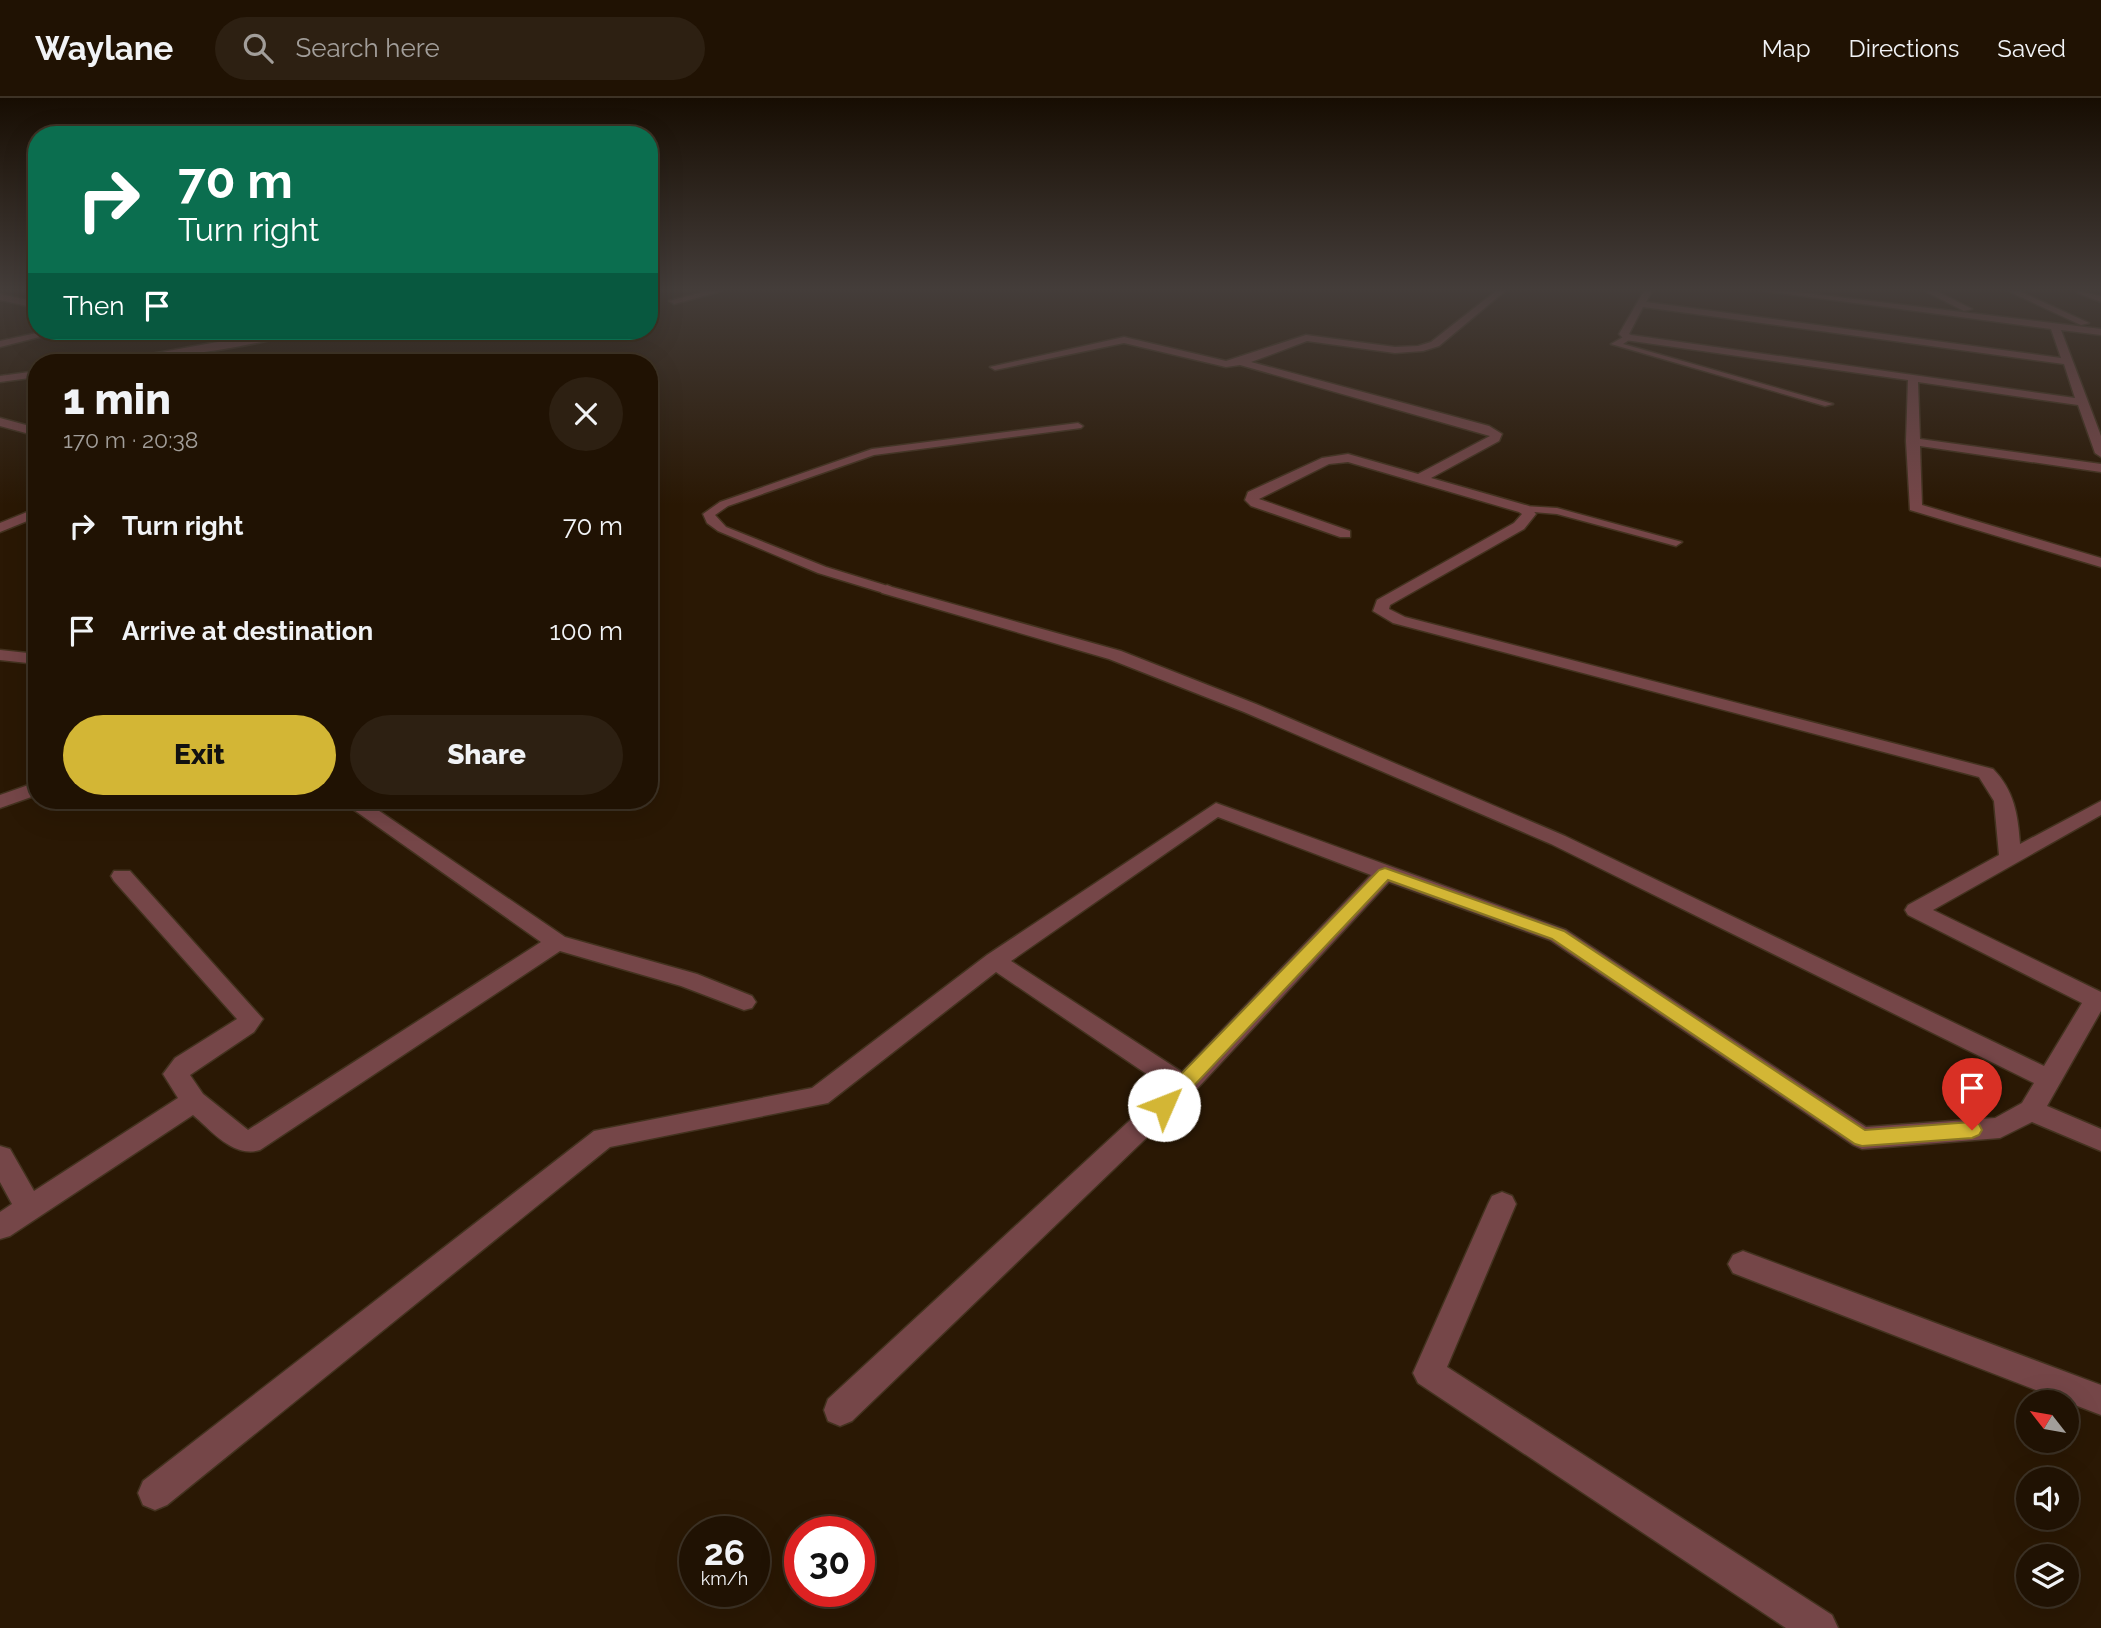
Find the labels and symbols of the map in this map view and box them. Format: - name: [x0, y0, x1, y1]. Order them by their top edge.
- pin: [1942, 1058, 2002, 1130]
- position arrow: [1127, 1068, 1201, 1142]
- north arrow: [2016, 1390, 2079, 1452]
- speed limit sign: 30: [784, 1516, 875, 1607]

